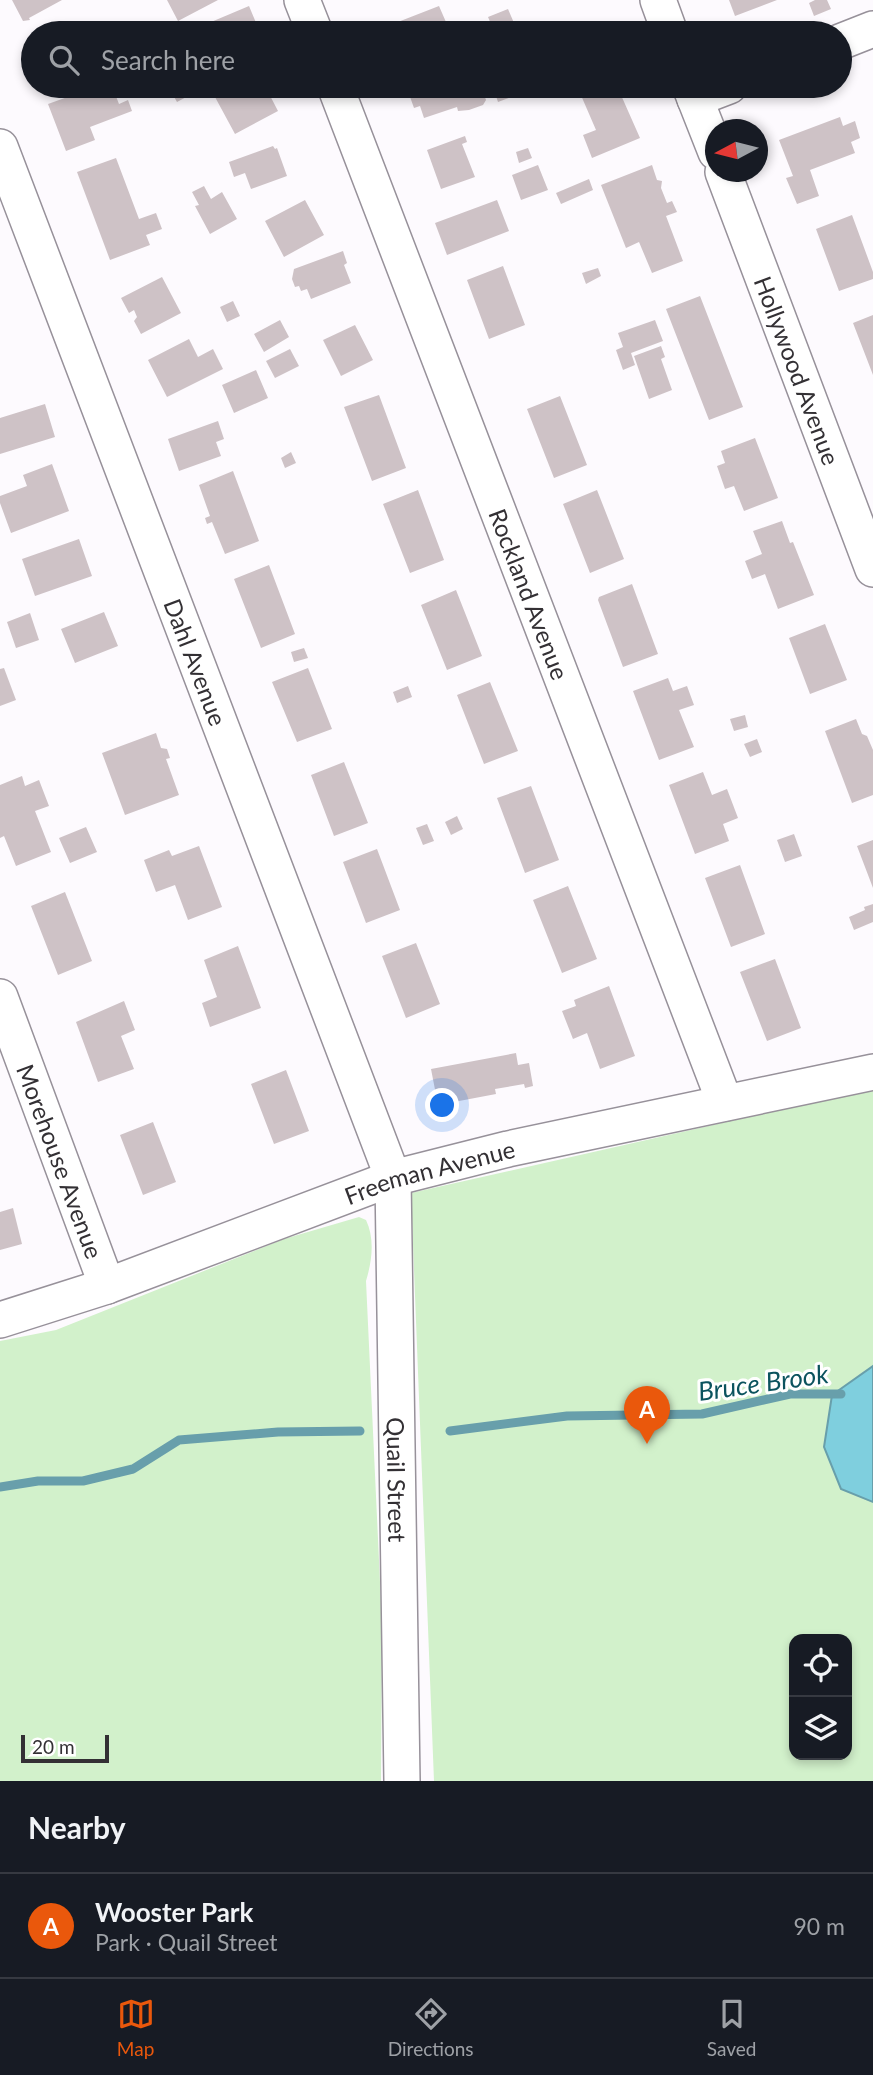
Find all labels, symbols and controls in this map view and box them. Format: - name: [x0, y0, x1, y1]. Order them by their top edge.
- search box: [21, 21, 852, 98]
- icon: search: [45, 41, 83, 79]
- text: Search here: [101, 44, 235, 76]
- north arrow: [705, 119, 768, 182]
- street label: Hollywood Avenue: [749, 272, 847, 469]
- street label: Rockland Avenue: [484, 504, 576, 684]
- street label: Dahl Avenue: [159, 594, 234, 730]
- street label: Morehouse Avenue: [12, 1060, 110, 1262]
- your location: [425, 1088, 459, 1122]
- street label: Freeman Avenue: [340, 1133, 517, 1210]
- water label: Bruce Brook: [696, 1357, 831, 1407]
- pin: A: [624, 1386, 670, 1444]
- street label: Quail Street: [382, 1417, 413, 1543]
- map controls: [789, 1634, 852, 1760]
- button: locate: [789, 1634, 852, 1697]
- button: layers: [789, 1697, 852, 1760]
- scale bar: [21, 1732, 108, 1764]
- text: 20 m: [32, 1735, 75, 1758]
- text: Nearby: [28, 1809, 126, 1845]
- text: Wooster Park: [95, 1896, 253, 1928]
- text: A: [43, 1912, 59, 1940]
- text: 90 m: [794, 1912, 845, 1940]
- text: Park · Quail Street: [95, 1928, 278, 1956]
- tab: Map: [117, 1995, 155, 2060]
- tab: Directions: [388, 1995, 474, 2060]
- tab: Saved: [707, 1995, 756, 2060]

